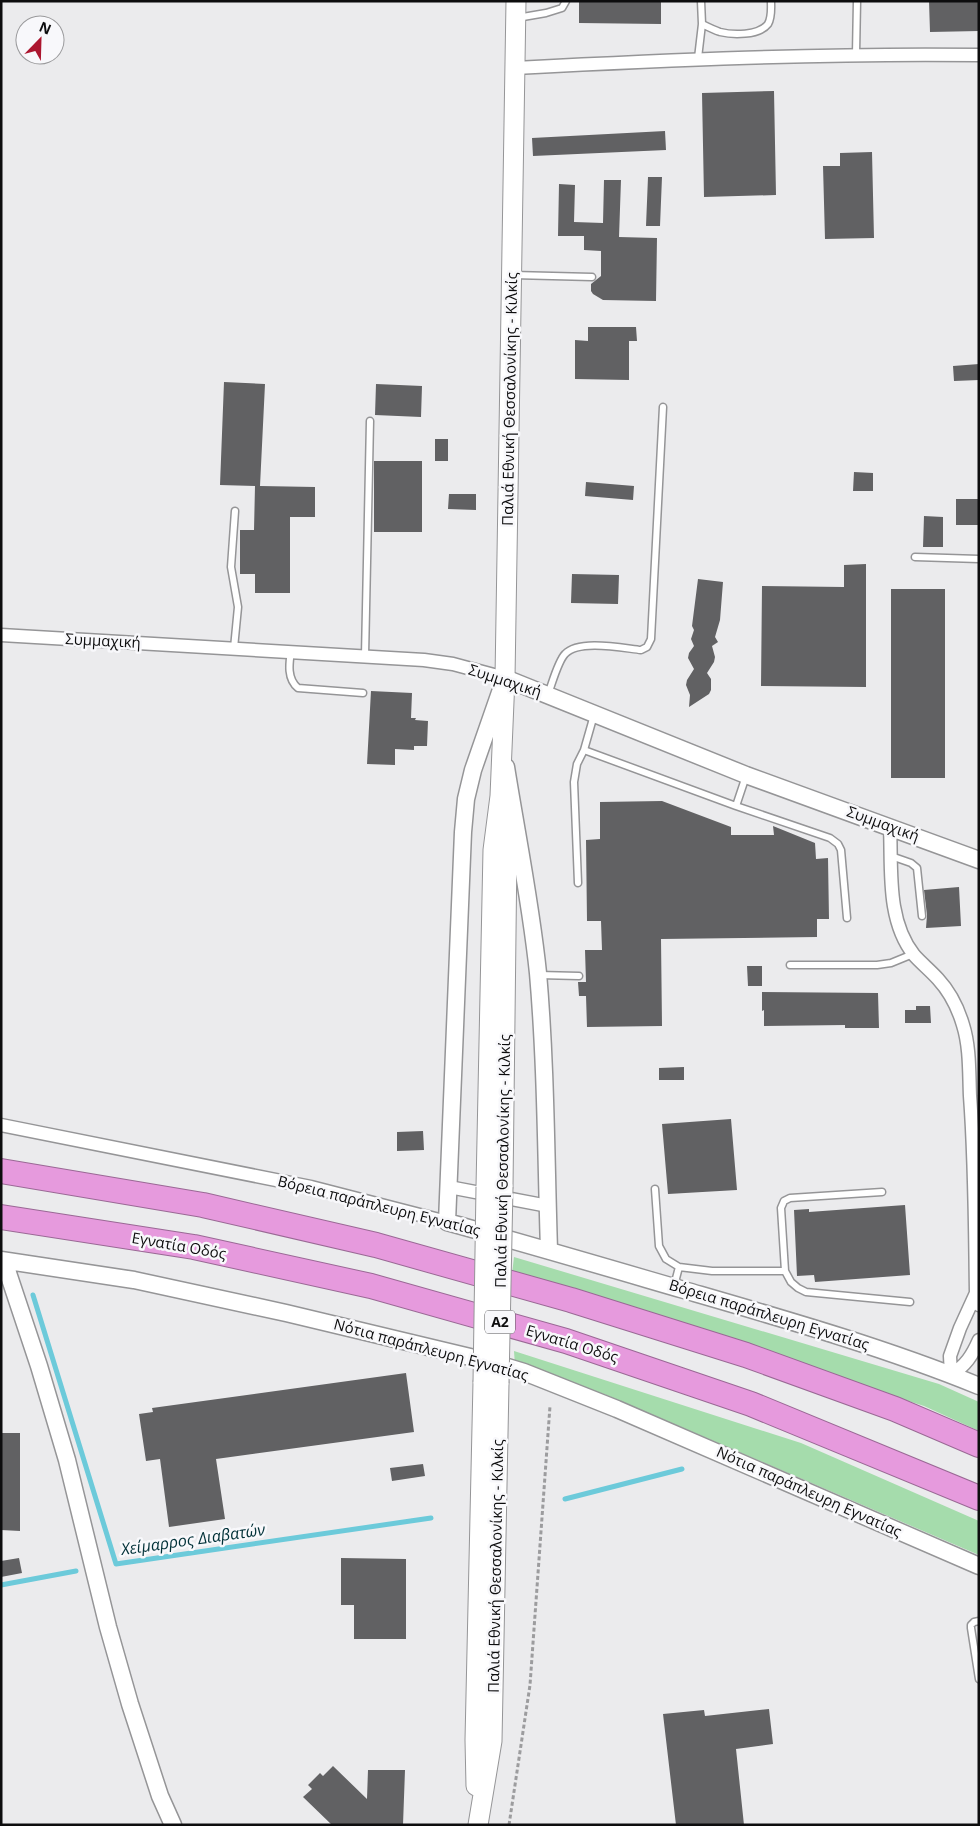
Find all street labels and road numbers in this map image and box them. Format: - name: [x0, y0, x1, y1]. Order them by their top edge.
- street label: Παλιά Εθνική Θεσσαλονίκης - Κιλκίς: [497, 272, 521, 526]
- street label: Συμμαχική: [65, 628, 141, 652]
- street label: Συμμαχική: [466, 659, 544, 701]
- street label: Συμμαχική: [844, 801, 922, 845]
- street label: Παλιά Εθνική Θεσσαλονίκης - Κιλκίς: [490, 1034, 514, 1288]
- street label: Βόρεια παράπλευρη Εγνατίας: [276, 1170, 483, 1240]
- street label: Εγνατία Οδός: [130, 1227, 228, 1263]
- street label: Βόρεια παράπλευρη Εγνατίας: [667, 1274, 872, 1354]
- road number: Α2: [485, 1310, 515, 1334]
- street label: Νότια παράπλευρη Εγνατίας: [332, 1313, 531, 1385]
- street label: Εγνατία Οδός: [524, 1320, 621, 1367]
- street label: Παλιά Εθνική Θεσσαλονίκης - Κιλκίς: [483, 1439, 507, 1693]
- street label: Νότια παράπλευρη Εγνατίας: [714, 1441, 905, 1541]

